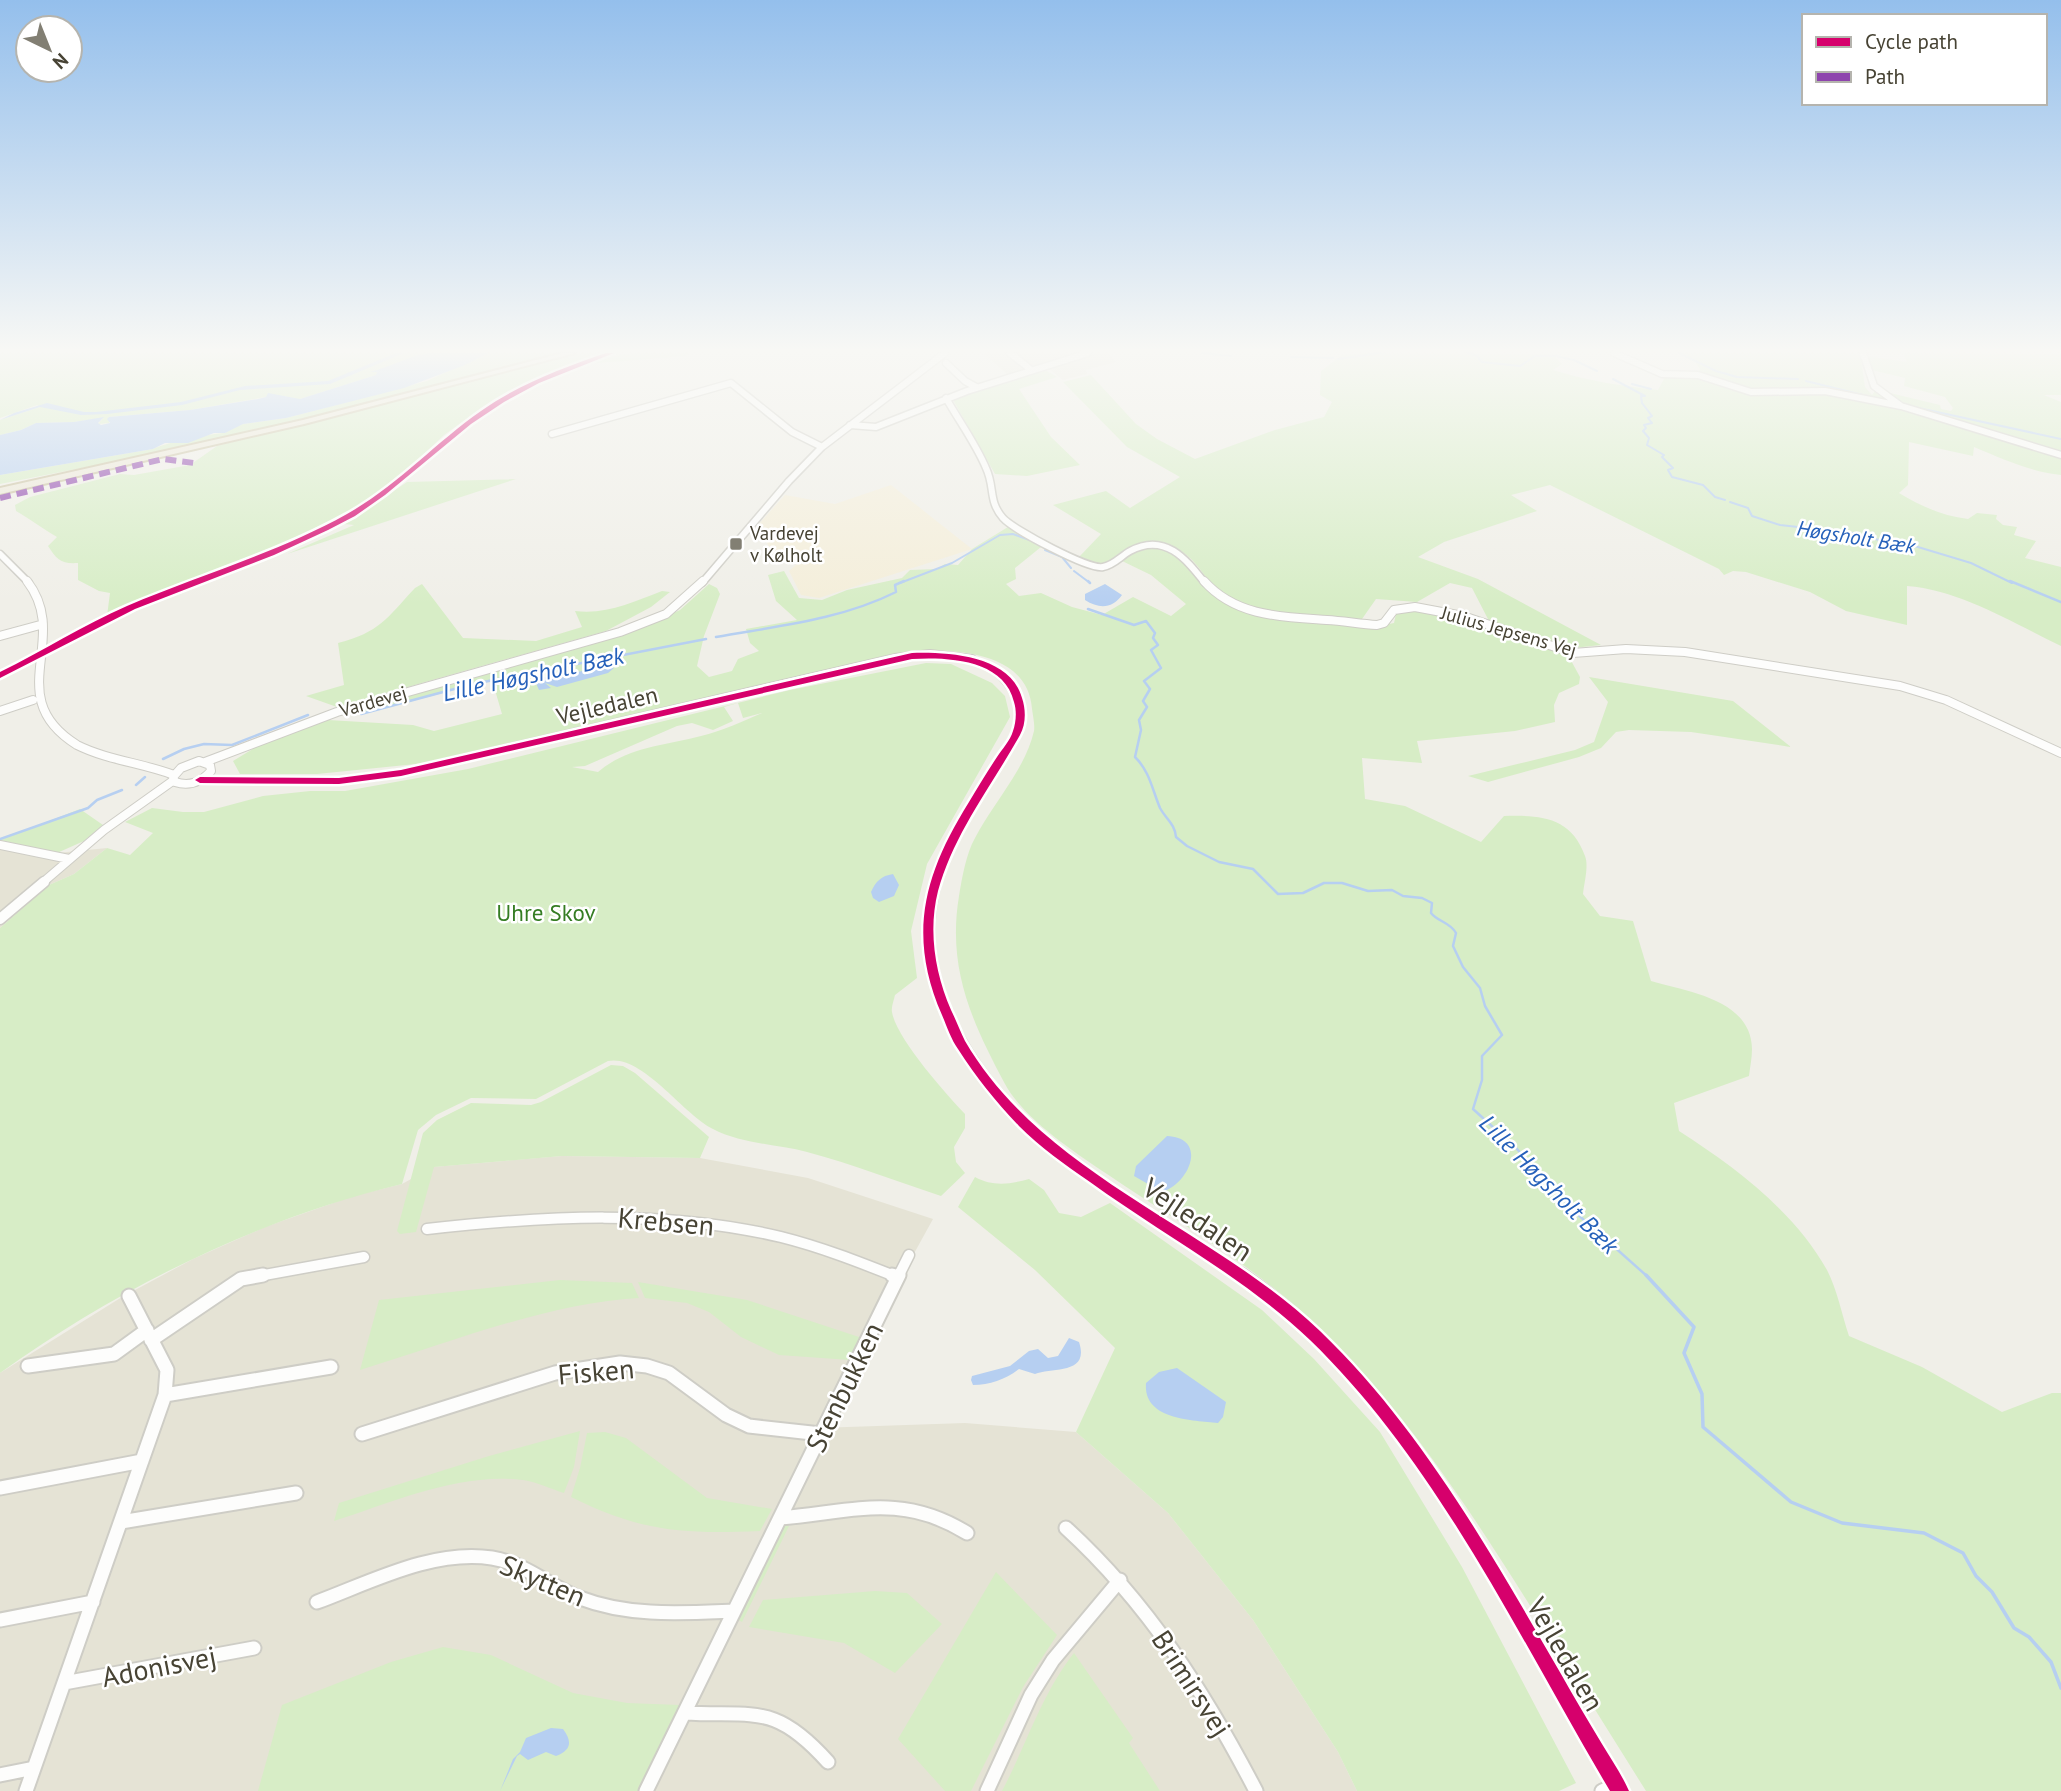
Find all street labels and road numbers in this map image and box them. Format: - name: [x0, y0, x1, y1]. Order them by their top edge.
- street label: Julius Jepsens Vej: [1437, 600, 1580, 662]
- street label: Vejledalen: [553, 679, 660, 731]
- street label: Vardevej: [336, 680, 409, 722]
- street label: Vejledalen: [1135, 1168, 1260, 1269]
- street label: Krebsen: [616, 1198, 716, 1244]
- street label: Stenbukken: [797, 1316, 891, 1458]
- street label: Fisken: [556, 1349, 636, 1393]
- street label: Skytten: [495, 1546, 591, 1614]
- street label: Vejledalen: [1518, 1590, 1613, 1717]
- street label: Brimirsvej: [1144, 1623, 1240, 1743]
- street label: Adonisvej: [99, 1637, 219, 1695]

